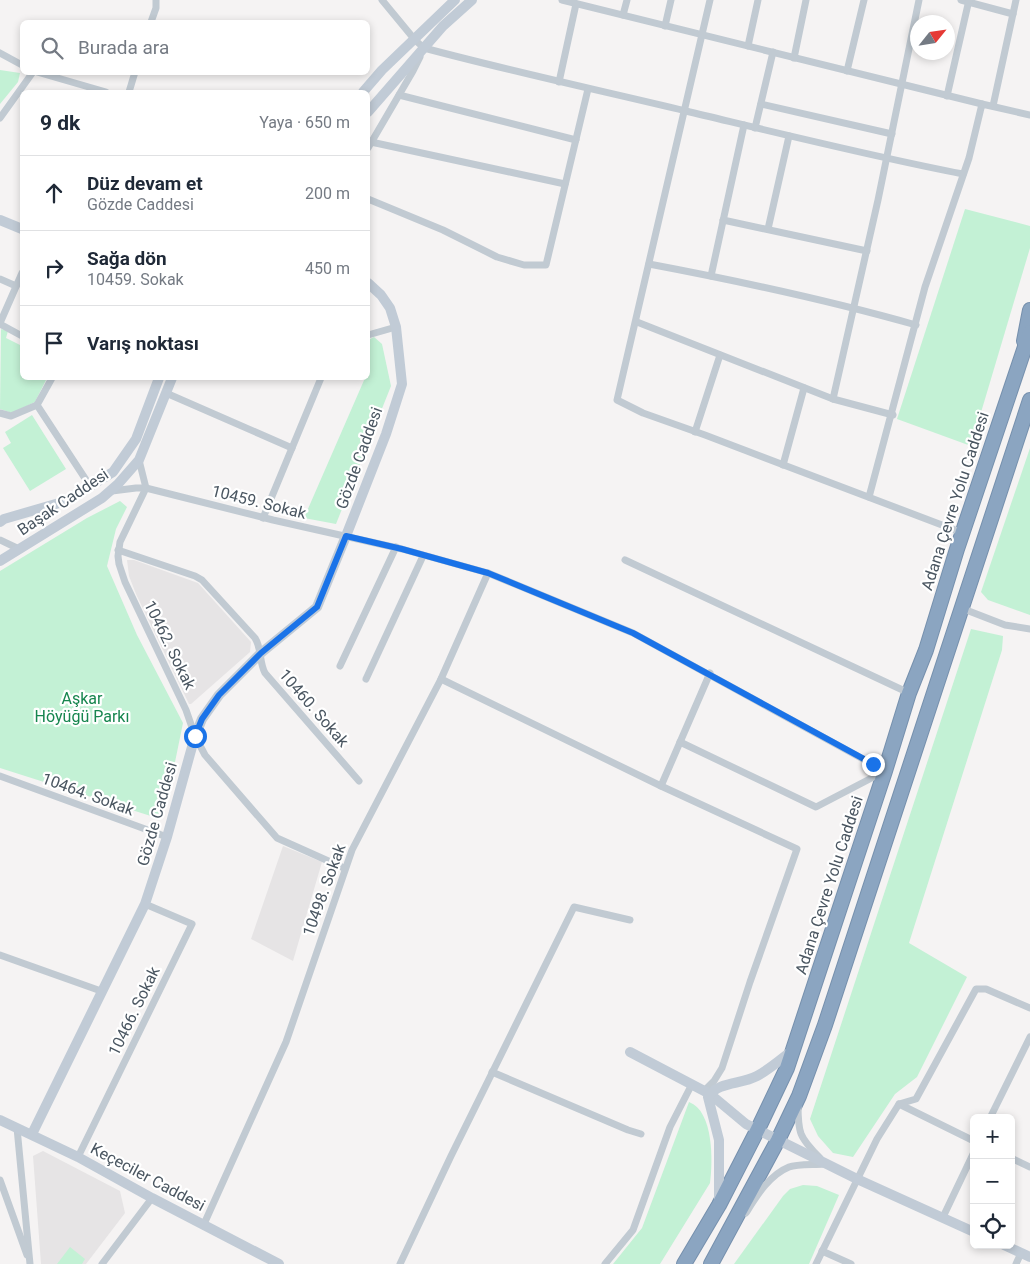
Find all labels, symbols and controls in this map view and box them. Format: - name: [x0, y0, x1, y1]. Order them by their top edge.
- north arrow: [910, 15, 955, 60]
- search box: [20, 20, 370, 75]
- icon: search: [38, 34, 66, 62]
- text: Burada ara: [78, 36, 169, 59]
- text: 9 dk: [40, 111, 80, 135]
- text: Yaya · 650 m: [259, 113, 350, 132]
- text: Düz devam et: [87, 172, 203, 195]
- icon: ahead: [40, 179, 68, 207]
- text: 200 m: [305, 184, 350, 203]
- text: Gözde Caddesi: [87, 195, 194, 214]
- text: Sağa dön: [87, 247, 167, 270]
- icon: right: [40, 254, 68, 282]
- text: 450 m: [305, 259, 350, 278]
- text: 10459. Sokak: [87, 270, 184, 289]
- icon: arrive: [40, 329, 68, 357]
- text: Varış noktası: [87, 332, 199, 355]
- street label: Gözde Caddesi: [332, 404, 386, 512]
- street label: Adana Çevre Yolu Caddesi: [917, 409, 993, 593]
- street label: Başak Caddesi: [14, 465, 112, 539]
- street label: 10459. Sokak: [210, 481, 309, 523]
- street label: 10462. Sokak: [140, 597, 200, 693]
- street label: 10460. Sokak: [275, 665, 353, 751]
- park label: Aşkar Höyüğü Parkı: [35, 689, 129, 726]
- route start: [184, 725, 207, 748]
- route end: [862, 753, 885, 776]
- street label: Gözde Caddesi: [133, 760, 181, 868]
- street label: 10464. Sokak: [39, 769, 138, 820]
- street label: Adana Çevre Yolu Caddesi: [791, 793, 867, 977]
- street label: 10498. Sokak: [299, 840, 350, 939]
- street label: 10466. Sokak: [104, 963, 164, 1059]
- map controls: [970, 1114, 1015, 1249]
- button: +: [970, 1114, 1015, 1159]
- street label: Keçeciler Caddesi: [87, 1139, 209, 1215]
- button: −: [970, 1159, 1015, 1204]
- button: locate: [970, 1204, 1015, 1249]

